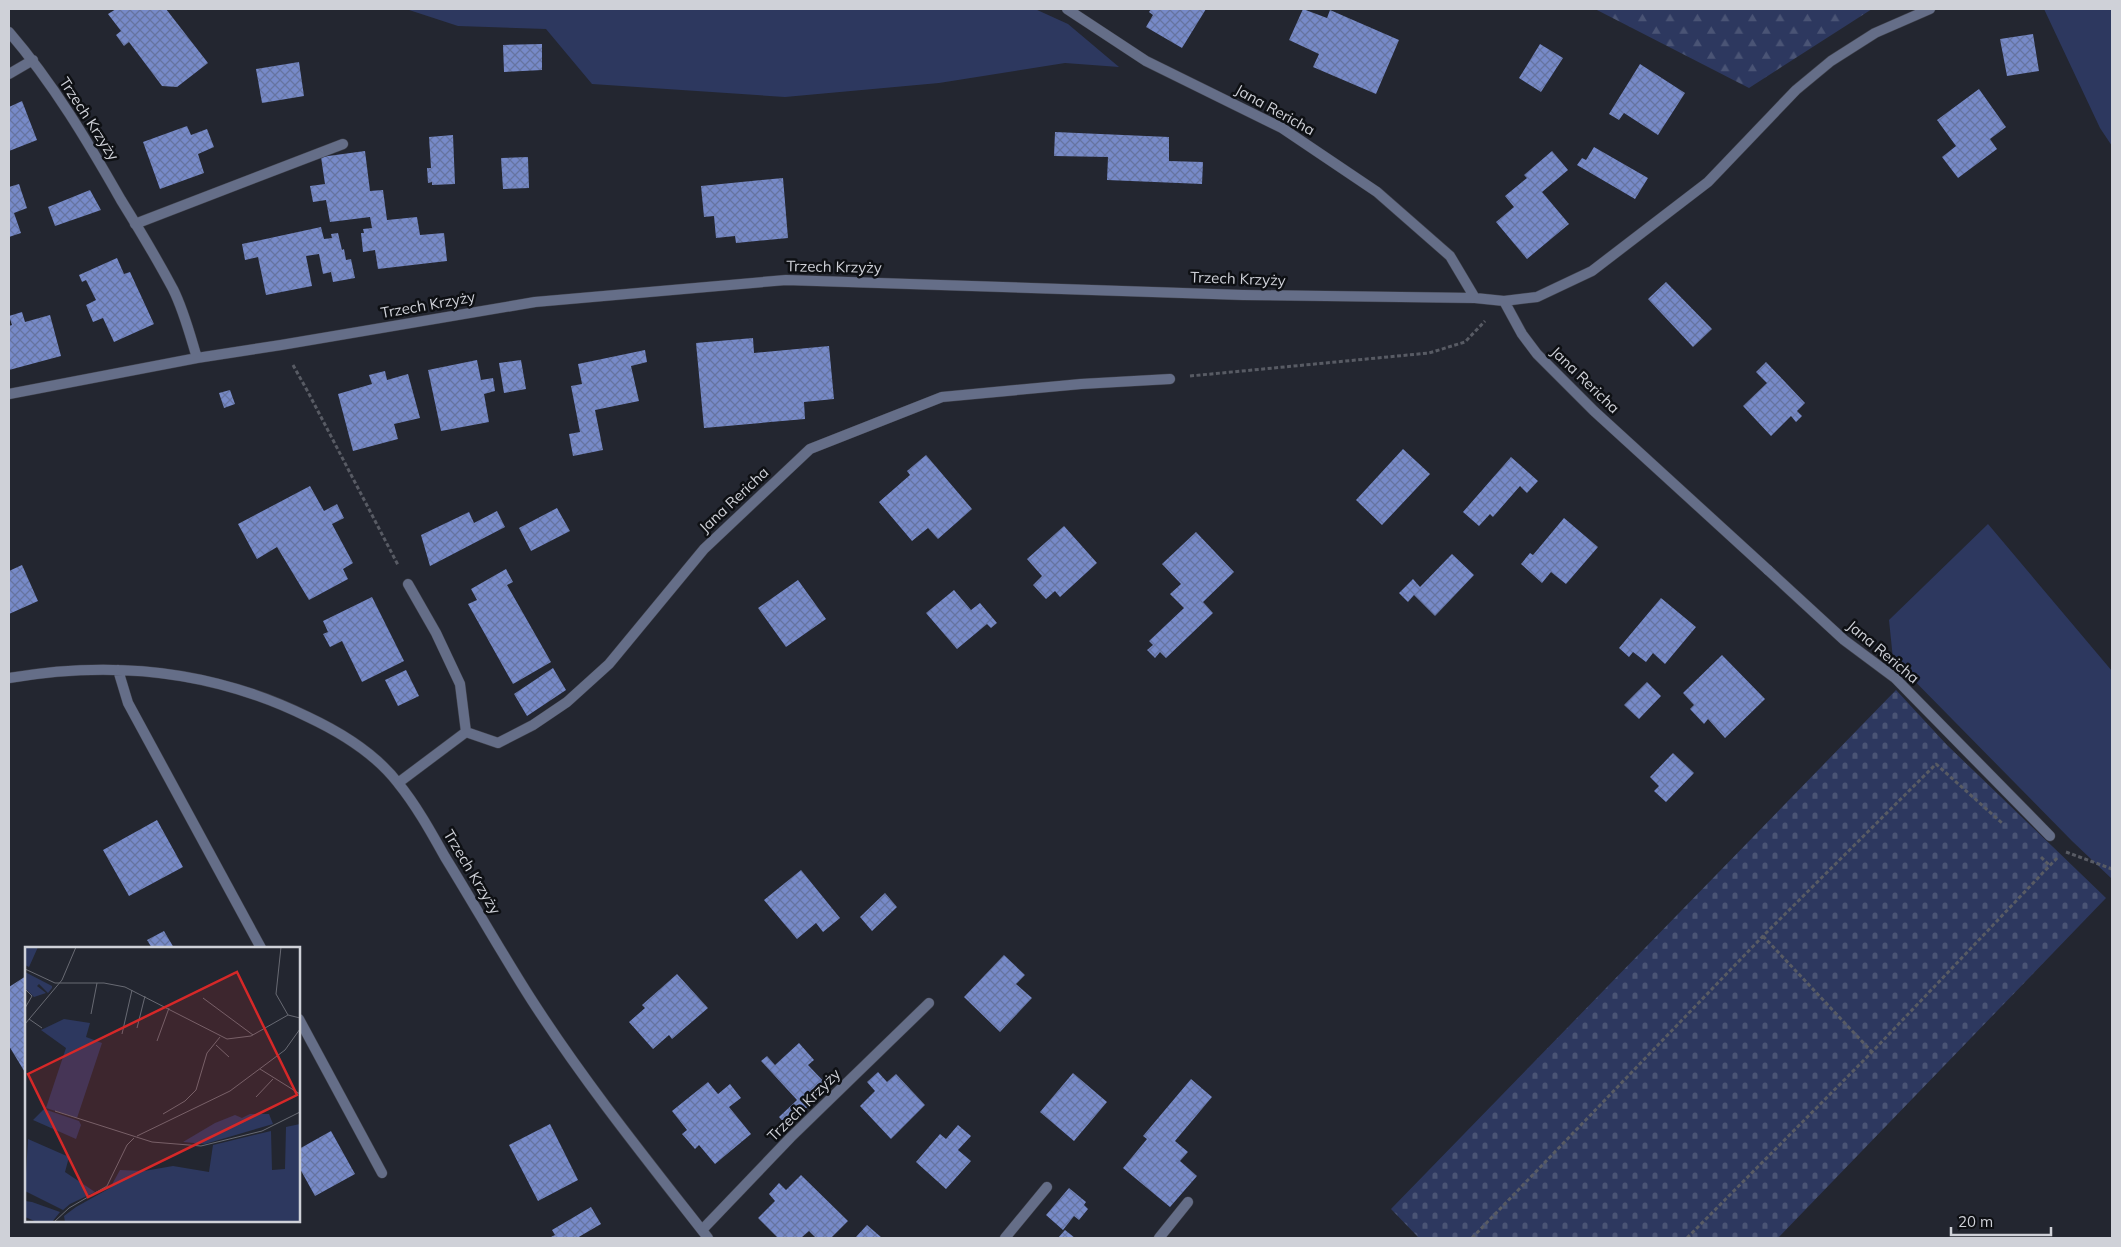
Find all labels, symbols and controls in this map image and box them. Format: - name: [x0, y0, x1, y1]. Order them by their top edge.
- street label: Trzech Krzyży: [55, 74, 123, 164]
- street label: Jana Rericha: [1232, 80, 1318, 139]
- street label: Trzech Krzyży: [786, 256, 882, 277]
- street label: Trzech Krzyży: [1190, 267, 1286, 290]
- street label: Trzech Krzyży: [379, 287, 477, 322]
- street label: Jana Rericha: [1547, 342, 1624, 417]
- street label: Jana Rericha: [695, 463, 772, 537]
- street label: Jana Rericha: [1843, 616, 1923, 687]
- street label: Trzech Krzyży: [440, 826, 505, 918]
- inset map: [25, 947, 300, 1222]
- street label: Trzech Krzyży: [763, 1064, 844, 1145]
- scale bar: [1951, 1204, 2051, 1236]
- text: 20 m: [1958, 1212, 1993, 1231]

